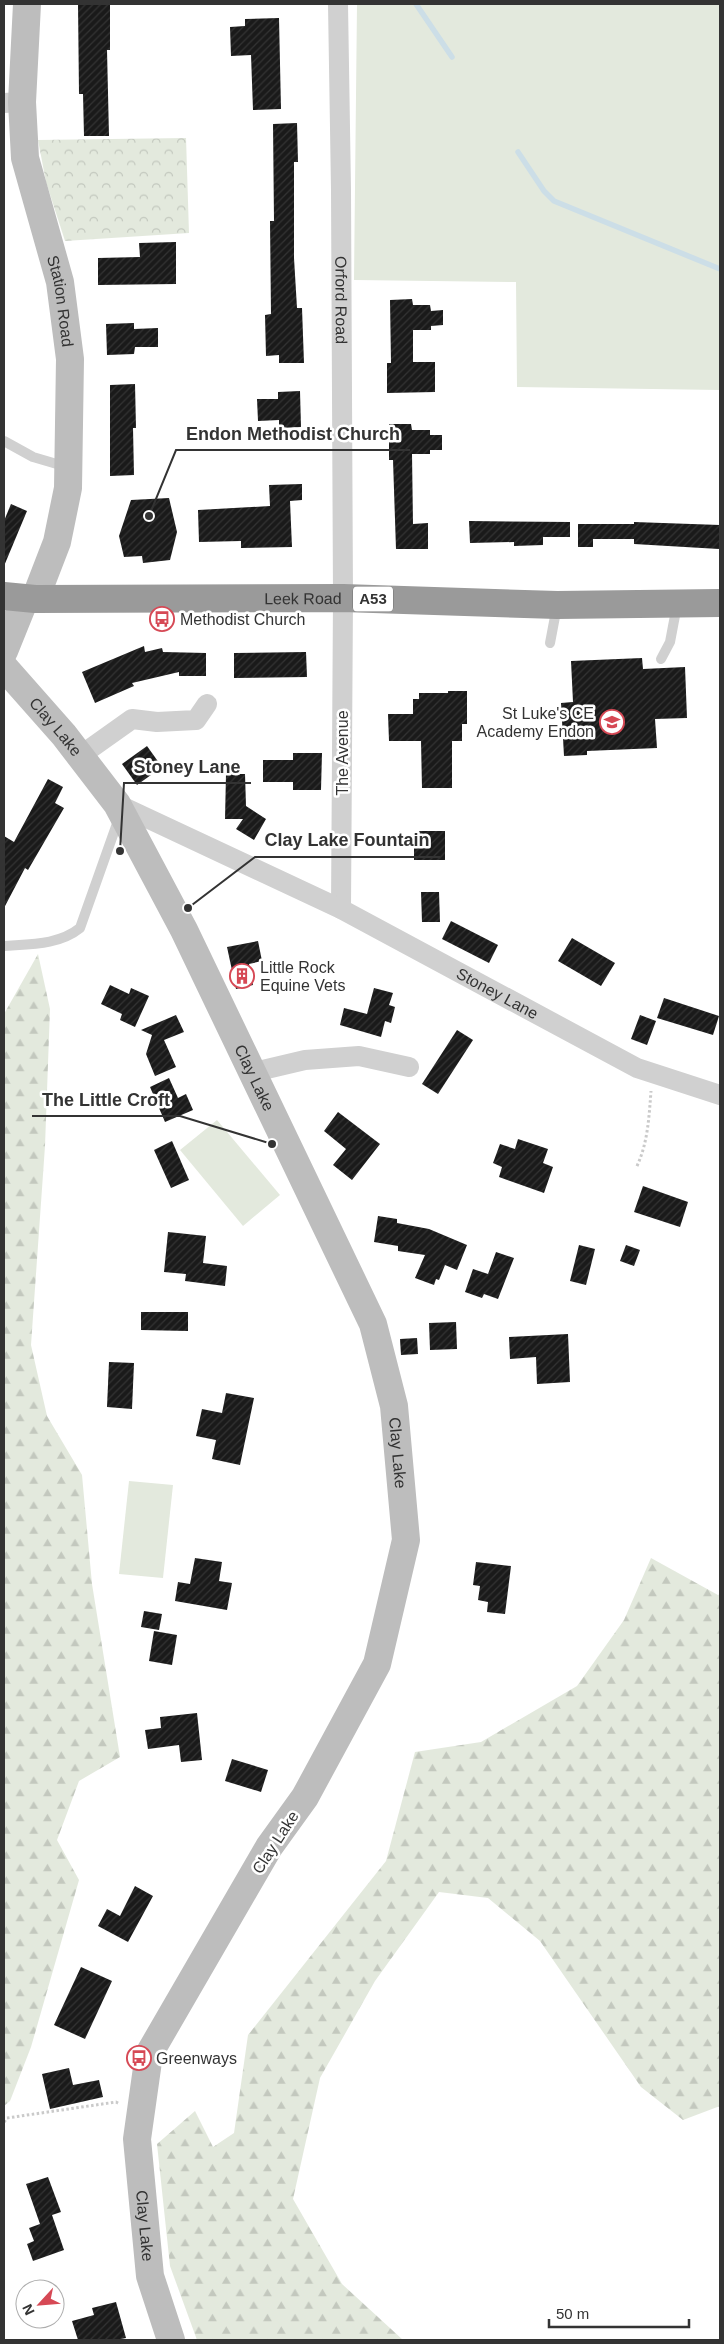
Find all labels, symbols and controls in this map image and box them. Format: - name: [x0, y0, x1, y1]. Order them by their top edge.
- street label: Station Road: [44, 254, 76, 348]
- street label: Orford Road: [332, 256, 350, 344]
- callout: Endon Methodist Church: [176, 417, 410, 450]
- text: Endon Methodist Church: [186, 424, 400, 444]
- road number: A53: [353, 586, 393, 612]
- street label: Leek Road: [264, 590, 342, 607]
- bus stop icon: Methodist Church: [149, 606, 175, 632]
- place label: Methodist Church: [180, 611, 305, 628]
- street label: Clay Lake: [26, 694, 85, 760]
- place label: St Luke's CE Academy Endon: [477, 705, 594, 740]
- school or university icon: St Luke's CE Academy Endon: [599, 709, 625, 735]
- street label: The Avenue: [334, 710, 351, 796]
- callout: Stoney Lane: [124, 750, 251, 783]
- text: Stoney Lane: [133, 757, 241, 777]
- callout: Clay Lake Fountain: [255, 824, 440, 857]
- text: Clay Lake Fountain: [264, 830, 430, 850]
- place label: Little Rock Equine Vets: [260, 959, 345, 994]
- building icon: Little Rock Equine Vets: [229, 963, 255, 989]
- street label: Stoney Lane: [454, 965, 541, 1022]
- street label: Clay Lake: [231, 1042, 277, 1114]
- callout: The Little Croft: [32, 1083, 180, 1116]
- text: The Little Croft: [42, 1090, 170, 1110]
- street label: Clay Lake: [386, 1417, 409, 1489]
- street label: Clay Lake: [249, 1808, 302, 1877]
- bus stop icon: Greenways: [126, 2045, 152, 2071]
- place label: Greenways: [156, 2050, 237, 2067]
- street label: Clay Lake: [133, 2190, 157, 2262]
- north arrow: [15, 2279, 65, 2329]
- scale bar: [549, 2296, 689, 2328]
- text: N: [19, 2302, 38, 2318]
- text: 50 m: [556, 2305, 589, 2322]

